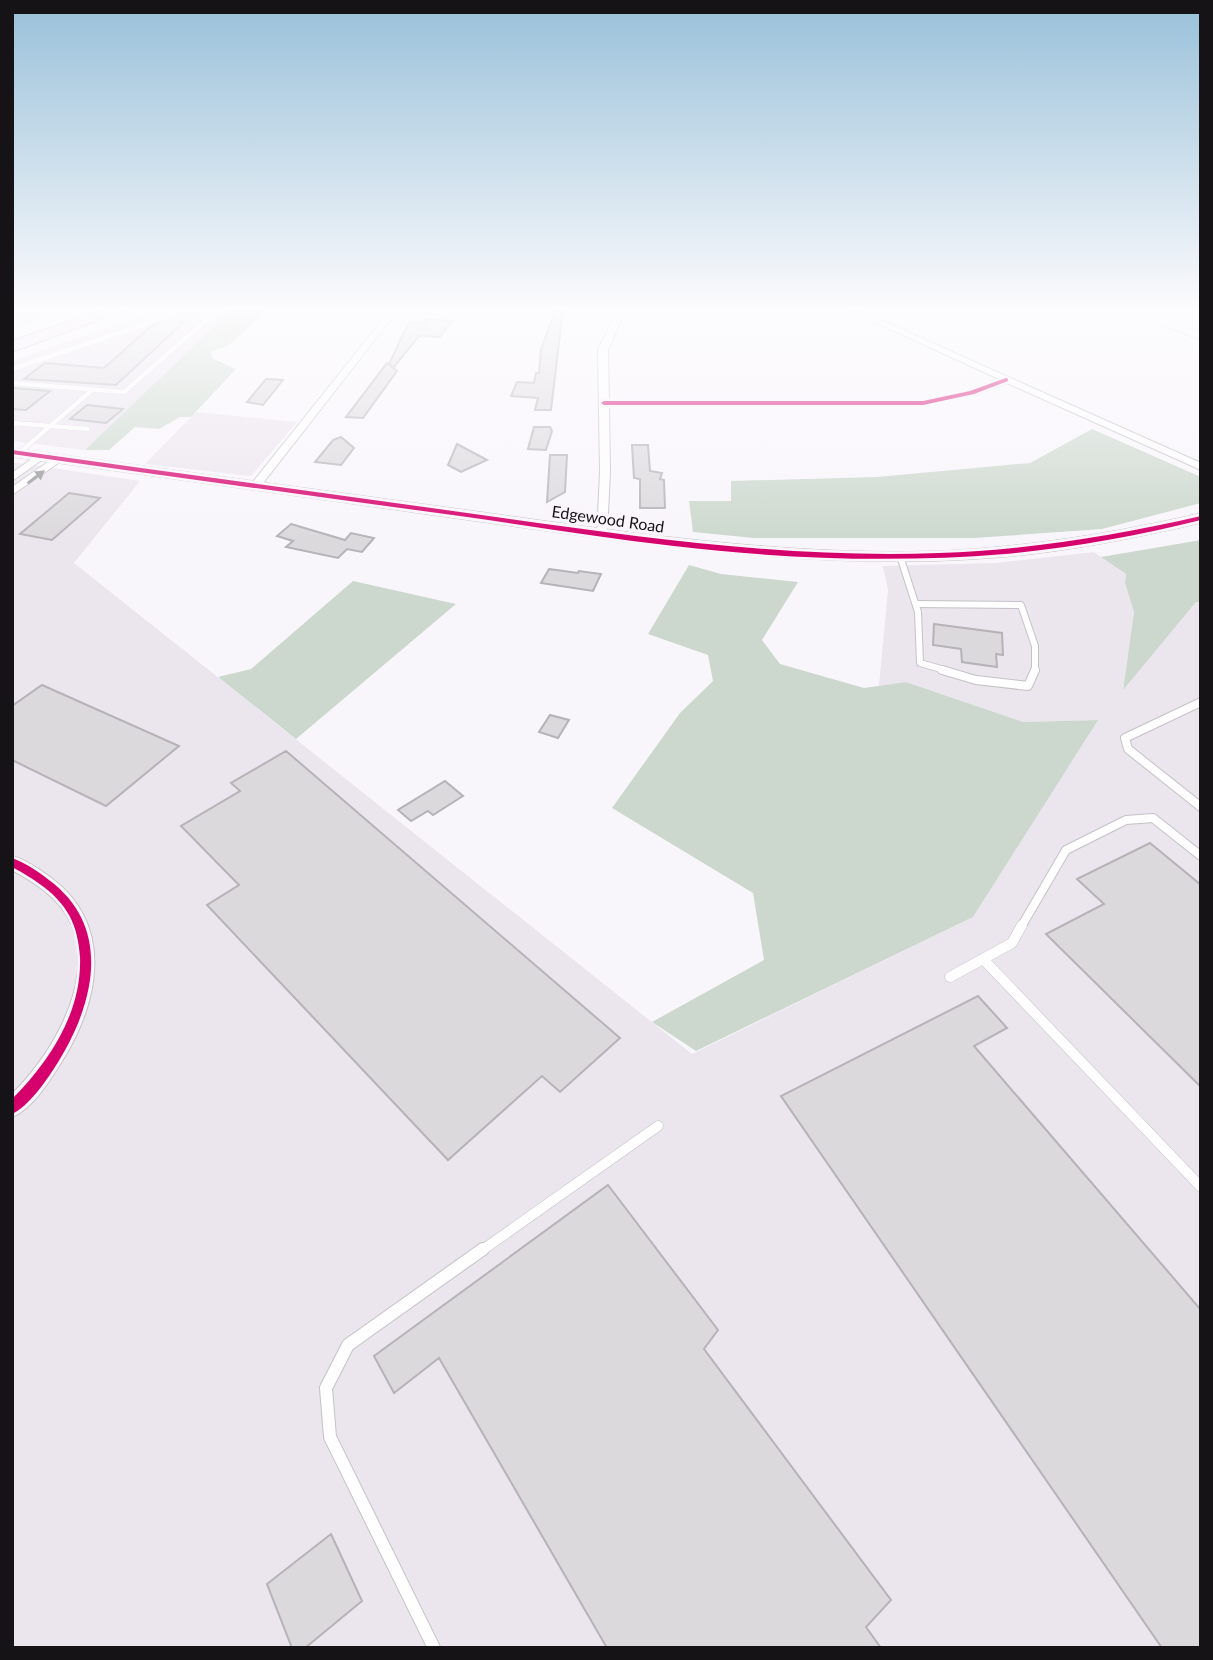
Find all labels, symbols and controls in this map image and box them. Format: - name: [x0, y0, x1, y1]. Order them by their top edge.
- one-way arrow: [27, 469, 45, 484]
- street label: Edgewood Road: [551, 501, 666, 536]

